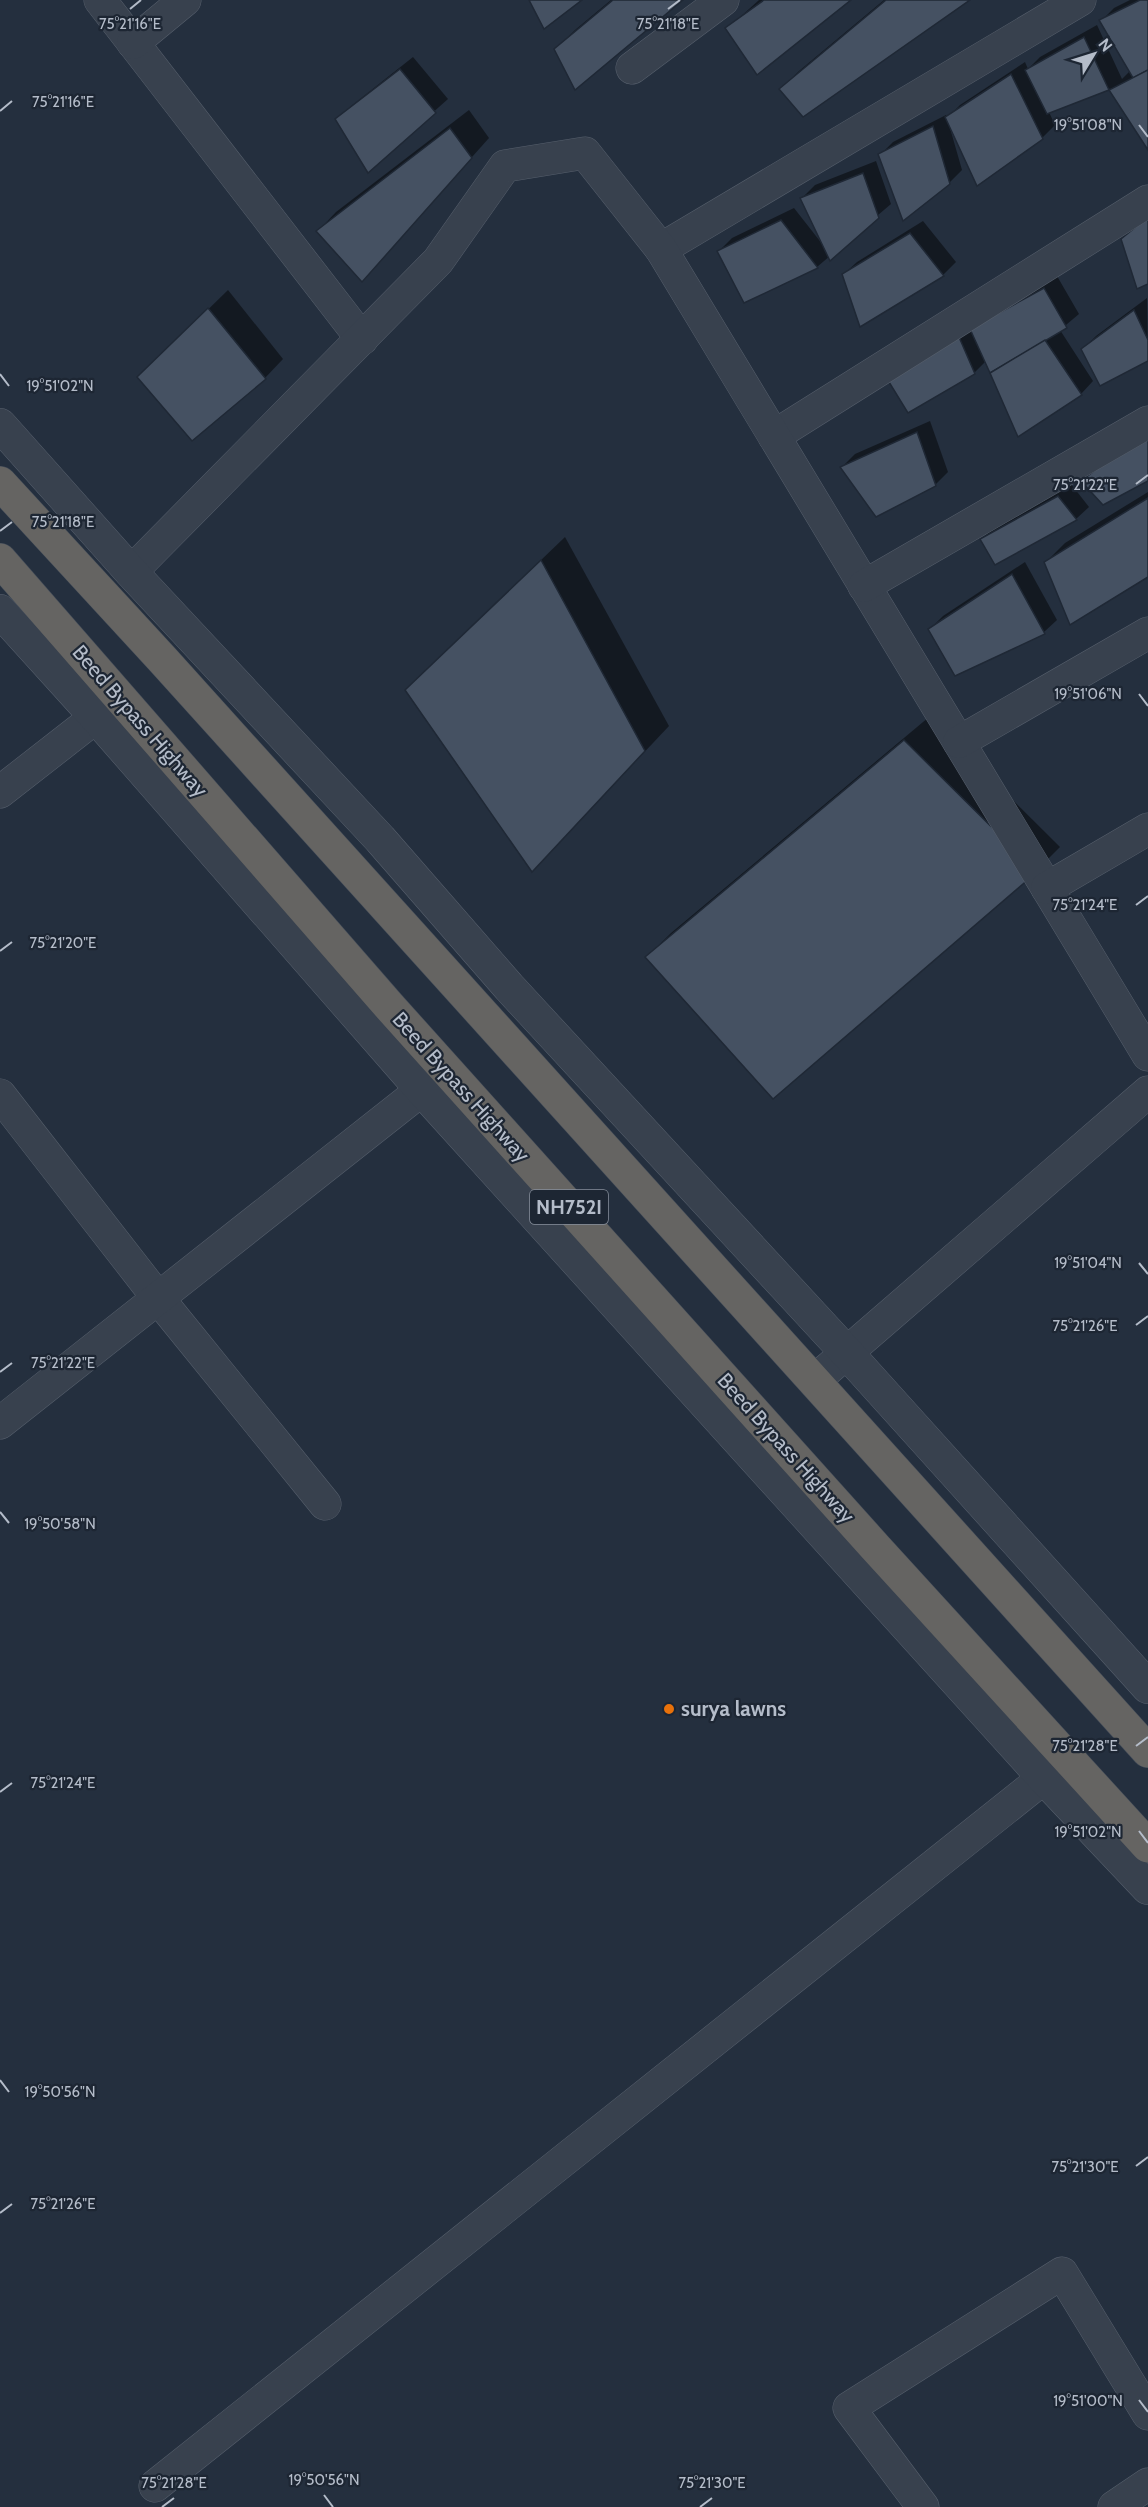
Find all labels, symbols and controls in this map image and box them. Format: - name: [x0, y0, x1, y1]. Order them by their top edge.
- text: 75°21'16"E: [99, 15, 161, 33]
- text: 75°21'18"E: [637, 15, 699, 33]
- north arrow: [1064, 24, 1124, 84]
- text: N: [1094, 35, 1116, 55]
- text: 75°21'16"E: [32, 93, 94, 111]
- text: 19°51'08"N: [1054, 116, 1122, 134]
- text: 19°51'02"N: [26, 377, 94, 395]
- text: 75°21'22"E: [1053, 476, 1117, 494]
- text: 75°21'18"E: [32, 513, 94, 531]
- street label: Beed Bypass Highway: [68, 640, 213, 802]
- text: 19°51'06"N: [1054, 685, 1122, 703]
- text: 75°21'24"E: [1053, 896, 1117, 914]
- text: 75°21'20"E: [30, 934, 96, 952]
- street label: Beed Bypass Highway: [387, 1007, 536, 1167]
- road number: NH752I: [530, 1190, 608, 1224]
- text: 19°51'04"N: [1054, 1254, 1122, 1272]
- text: 75°21'26"E: [1053, 1317, 1117, 1335]
- text: 75°21'22"E: [31, 1354, 95, 1372]
- street label: Beed Bypass Highway: [712, 1368, 861, 1528]
- text: 19°50'58"N: [24, 1515, 96, 1533]
- place label: surya lawns: [681, 1696, 786, 1721]
- marker: surya lawns: [662, 1702, 676, 1716]
- text: 75°21'28"E: [1052, 1737, 1118, 1755]
- text: 75°21'24"E: [31, 1774, 95, 1792]
- text: 19°51'02"N: [1054, 1823, 1122, 1841]
- text: 19°50'56"N: [25, 2083, 95, 2101]
- text: 75°21'30"E: [1051, 2158, 1119, 2176]
- text: 75°21'26"E: [31, 2195, 95, 2213]
- text: 19°51'00"N: [1053, 2392, 1123, 2410]
- text: 19°50'56"N: [289, 2471, 359, 2489]
- text: 75°21'28"E: [141, 2474, 207, 2492]
- text: 75°21'30"E: [678, 2474, 746, 2492]

